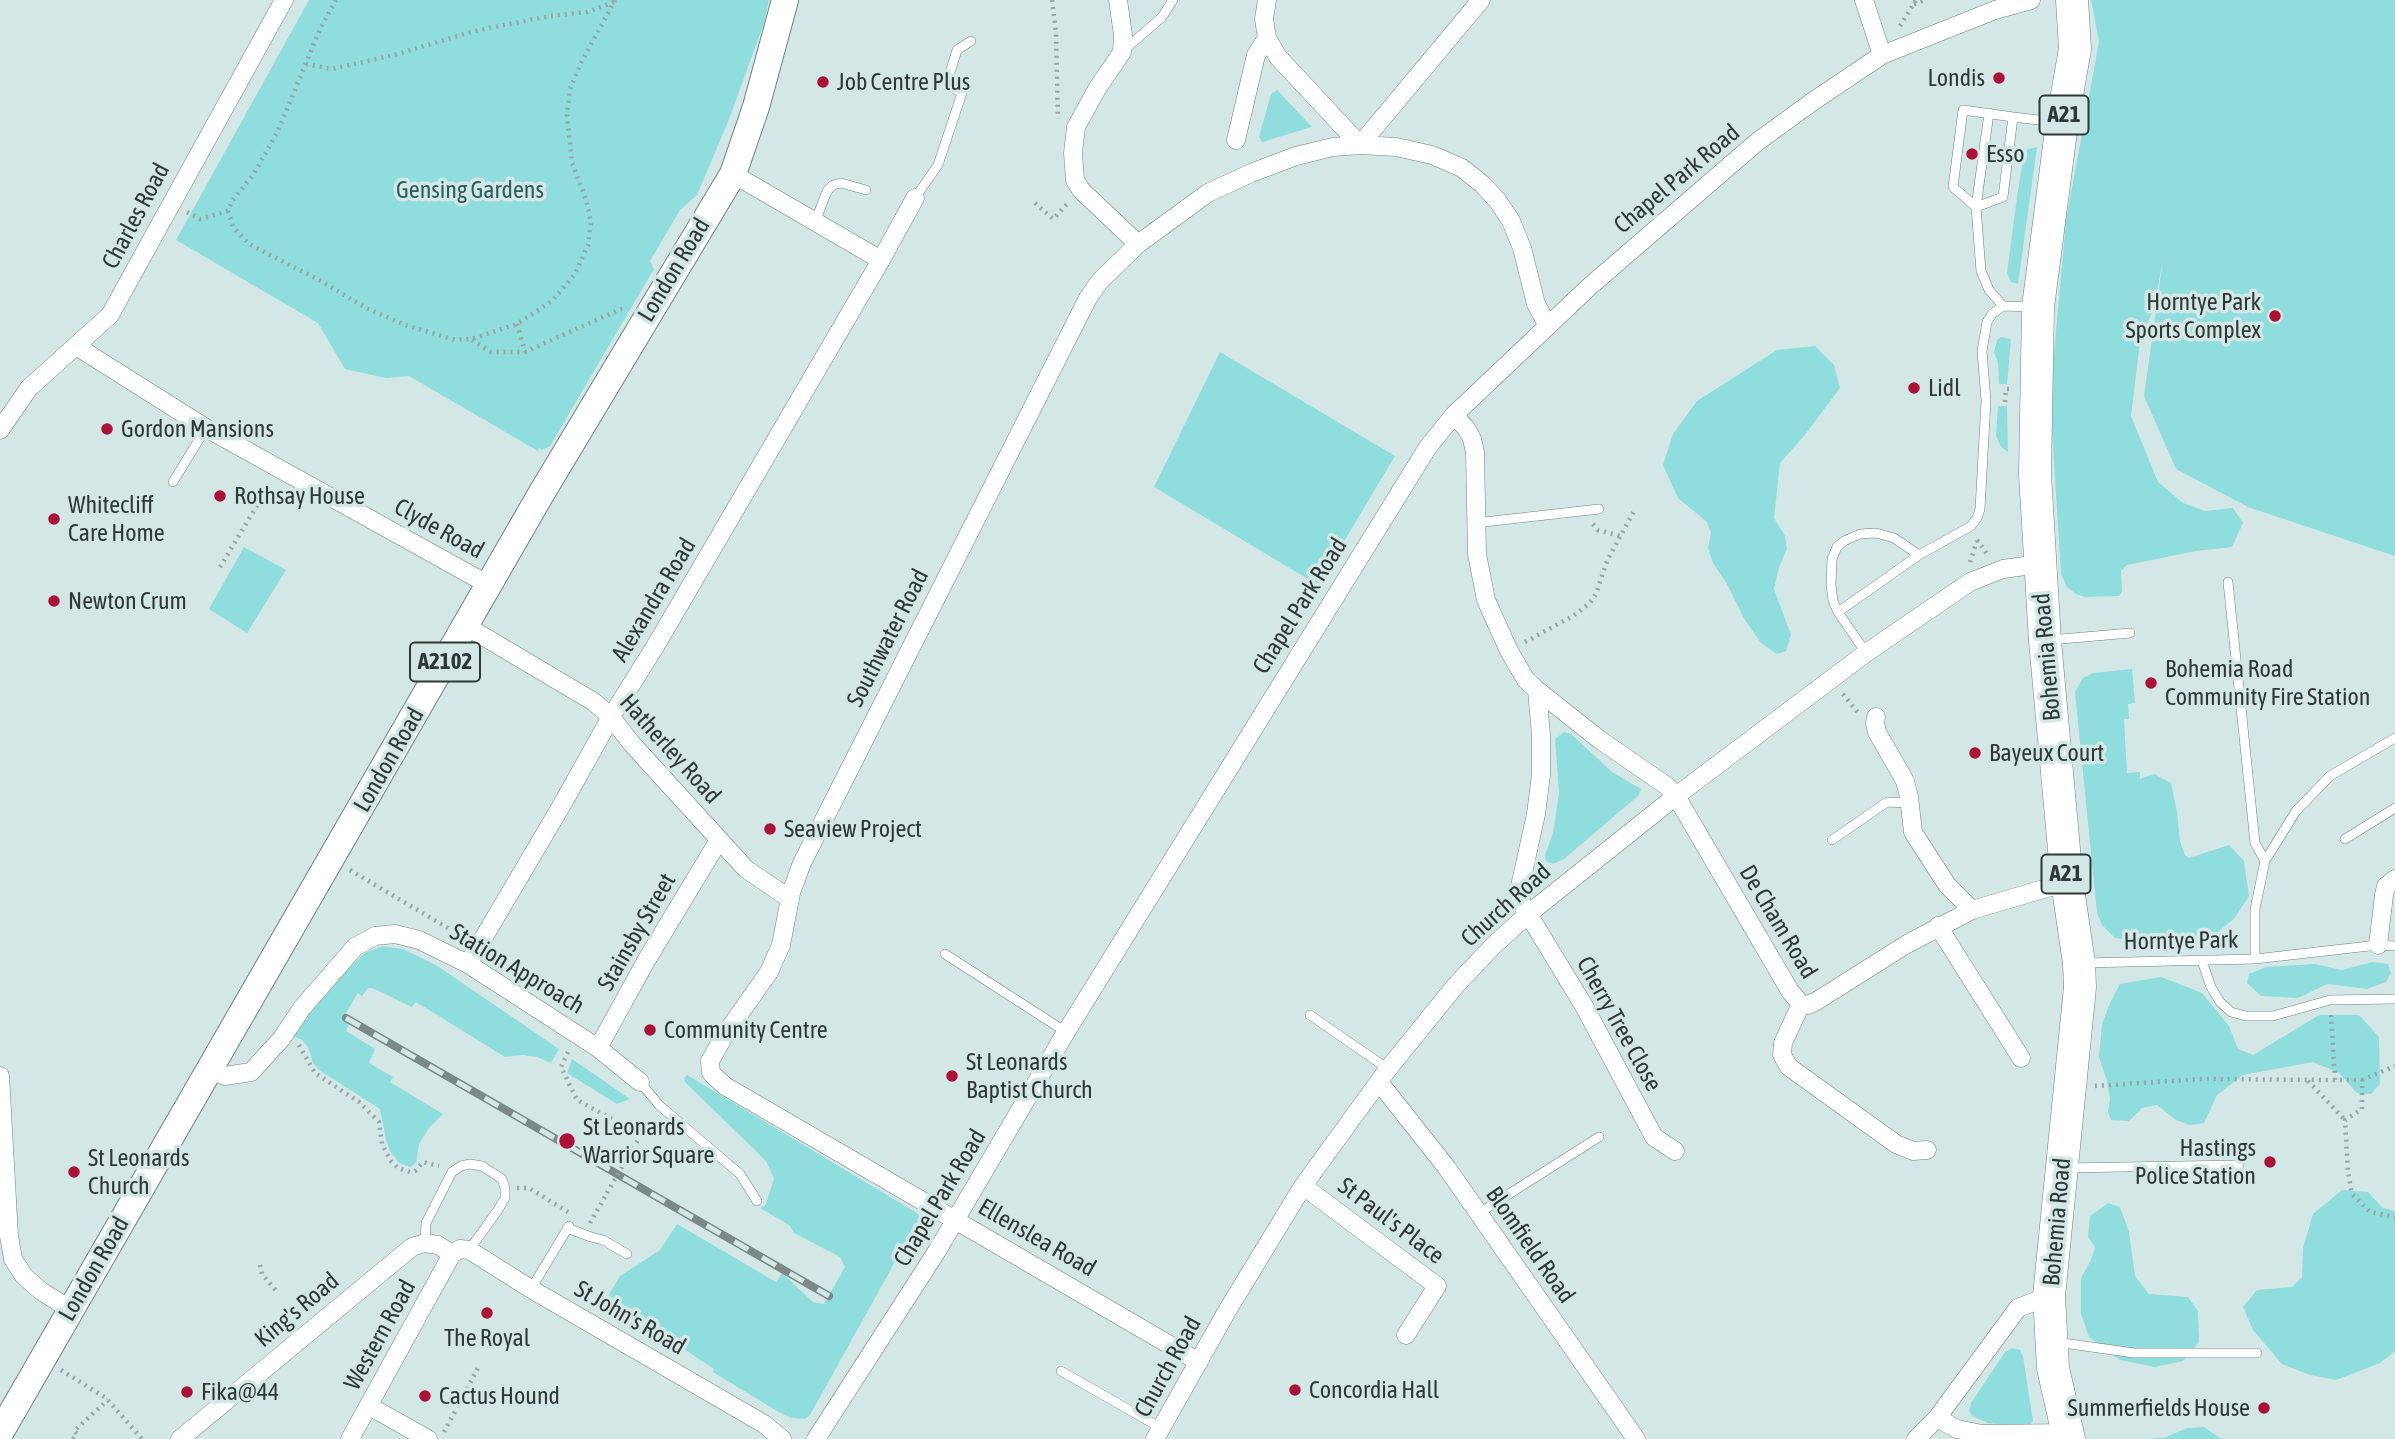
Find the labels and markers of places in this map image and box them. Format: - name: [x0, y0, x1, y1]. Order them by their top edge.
- place label: Londis: [1927, 64, 1985, 92]
- place label: Job Centre Plus: [837, 68, 970, 96]
- marker: Londis: [1991, 70, 2007, 86]
- marker: Job Centre Plus: [815, 74, 831, 90]
- place label: Esso: [1986, 140, 2024, 168]
- marker: Esso: [1964, 146, 1980, 162]
- place label: Horntye Park Sports Complex: [2126, 288, 2261, 344]
- marker: Horntye Park Sports Complex: [2267, 308, 2283, 324]
- place label: Lidl: [1928, 374, 1961, 402]
- marker: Lidl: [1906, 380, 1922, 396]
- place label: Gordon Mansions: [121, 415, 274, 443]
- marker: Gordon Mansions: [99, 421, 115, 437]
- place label: Rothsay House: [234, 482, 365, 510]
- marker: Rothsay House: [212, 488, 228, 504]
- place label: Whitecliff Care Home: [68, 491, 165, 547]
- marker: Whitecliff Care Home: [46, 511, 62, 527]
- place label: Newton Crum: [68, 587, 187, 615]
- marker: Newton Crum: [46, 593, 62, 609]
- place label: Bohemia Road Community Fire Station: [2165, 655, 2370, 711]
- marker: Bohemia Road Community Fire Station: [2143, 675, 2159, 691]
- place label: Bayeux Court: [1989, 739, 2104, 767]
- marker: Bayeux Court: [1967, 745, 1983, 761]
- place label: Seaview Project: [784, 815, 922, 843]
- marker: Seaview Project: [762, 821, 778, 837]
- place label: Community Centre: [664, 1016, 828, 1044]
- marker: Community Centre: [642, 1022, 658, 1038]
- place label: St Leonards Baptist Church: [966, 1048, 1093, 1104]
- marker: St Leonards Baptist Church: [944, 1068, 960, 1084]
- place label: St Leonards Warrior Square: [583, 1113, 714, 1169]
- marker: St Leonards Warrior Square: [557, 1131, 577, 1151]
- place label: Hastings Police Station: [2135, 1134, 2256, 1190]
- place label: St Leonards Church: [88, 1144, 189, 1200]
- marker: Hastings Police Station: [2262, 1154, 2278, 1170]
- marker: St Leonards Church: [66, 1164, 82, 1180]
- marker: The Royal: [479, 1305, 495, 1321]
- place label: The Royal: [444, 1324, 530, 1352]
- place label: Concordia Hall: [1309, 1376, 1439, 1404]
- place label: Fika@44: [201, 1378, 279, 1406]
- place label: Cactus Hound: [439, 1382, 560, 1410]
- marker: Concordia Hall: [1287, 1382, 1303, 1398]
- marker: Fika@44: [179, 1384, 195, 1400]
- marker: Cactus Hound: [417, 1388, 433, 1404]
- place label: Summerfields House: [2068, 1394, 2250, 1422]
- marker: Summerfields House: [2256, 1400, 2272, 1416]

